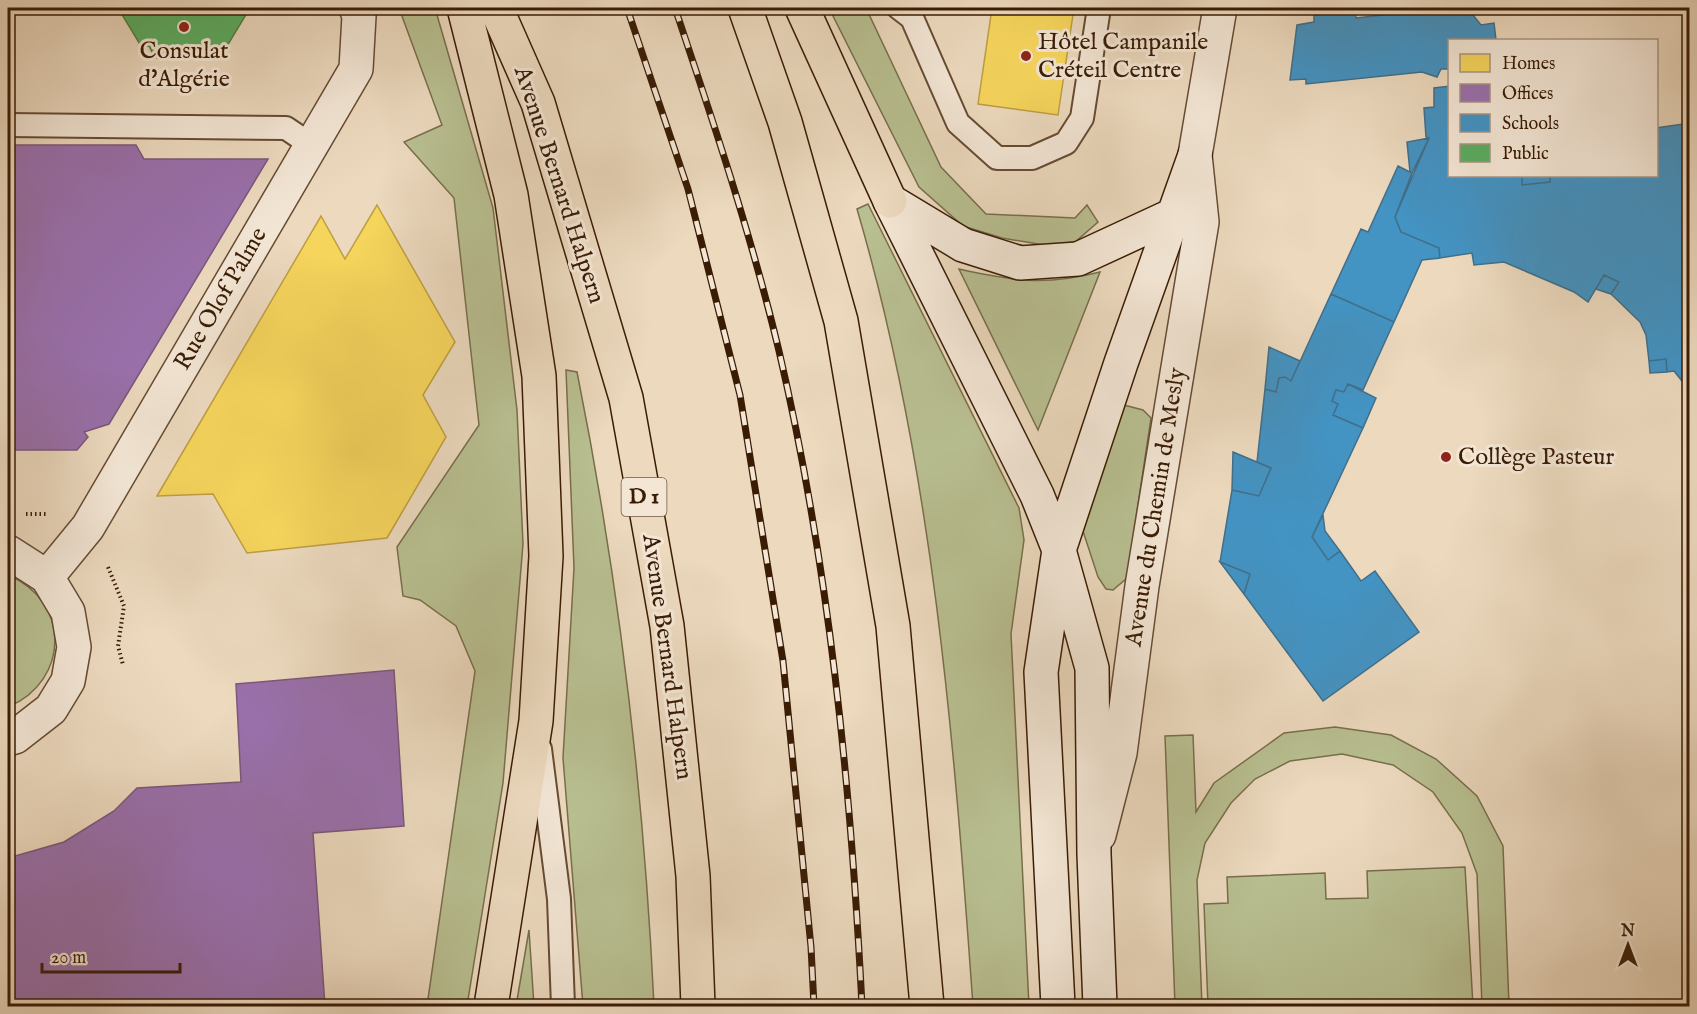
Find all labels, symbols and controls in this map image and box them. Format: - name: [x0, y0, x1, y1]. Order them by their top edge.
- marker: Consulat d'Algérie: [177, 20, 191, 34]
- place label: Hôtel Campanile Créteil Centre: [1038, 27, 1208, 86]
- place label: Consulat d'Algérie: [138, 36, 230, 95]
- legend: [1448, 39, 1658, 177]
- marker: Hôtel Campanile Créteil Centre: [1019, 49, 1033, 63]
- text: Homes: [1502, 53, 1555, 76]
- street label: Avenue Bernard Halpern: [506, 62, 612, 308]
- text: Offices: [1502, 83, 1553, 106]
- text: Schools: [1502, 113, 1559, 136]
- text: Public: [1502, 143, 1549, 166]
- street label: Rue Olof Palme: [168, 222, 274, 376]
- street label: Avenue du Chemin de Mesly: [1118, 365, 1193, 650]
- place label: Collège Pasteur: [1458, 442, 1615, 473]
- marker: Collège Pasteur: [1439, 450, 1453, 464]
- road number: D 1: [622, 478, 666, 516]
- street label: Avenue Bernard Halpern: [634, 531, 700, 782]
- north arrow: [1598, 915, 1658, 975]
- text: N: [1620, 922, 1635, 942]
- scale bar: [42, 936, 180, 974]
- text: 20 m: [51, 947, 86, 970]

